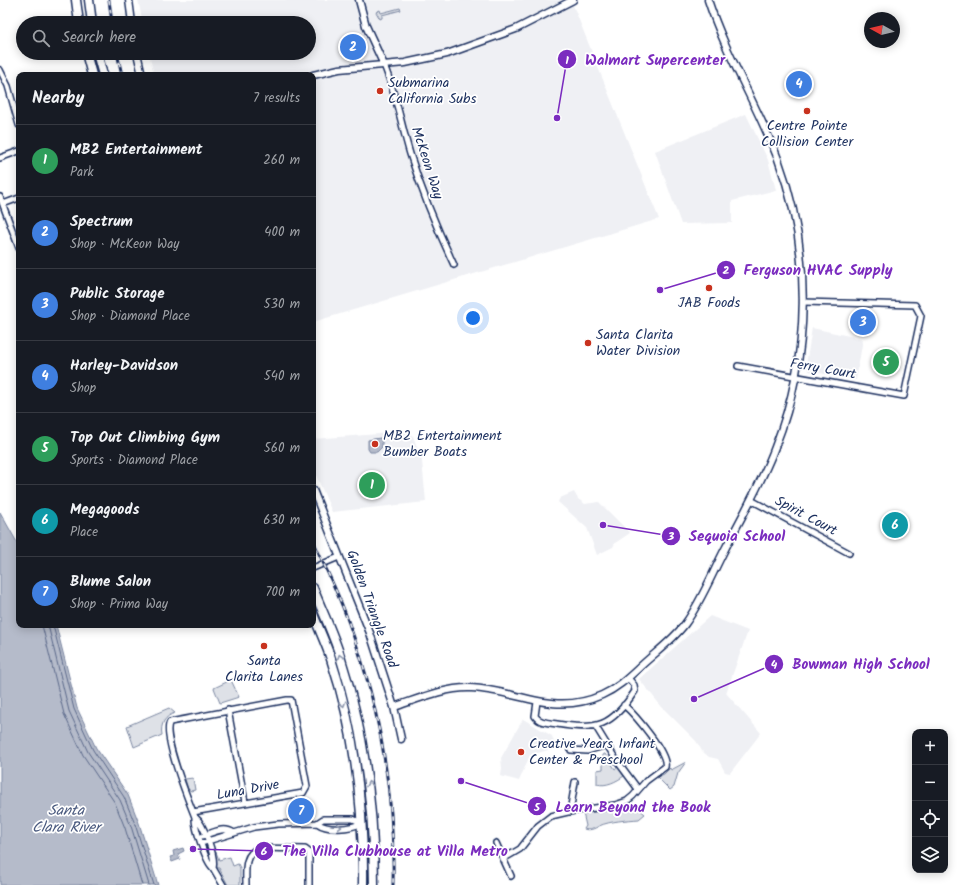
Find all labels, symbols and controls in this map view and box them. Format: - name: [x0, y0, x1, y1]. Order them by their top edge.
- north arrow: [864, 12, 900, 48]
- search box: [16, 16, 316, 60]
- text: Search here: [62, 26, 136, 50]
- icon: search: [30, 27, 52, 49]
- pin: 2: [340, 32, 366, 62]
- callout: Walmart Supercenter: [557, 46, 733, 73]
- text: Walmart Supercenter: [585, 49, 726, 73]
- text: 1: [565, 51, 569, 70]
- pin: 4: [786, 69, 812, 99]
- place label: Submarina California Subs: [388, 72, 476, 110]
- text: Nearby: [32, 85, 84, 112]
- marker: Submarina California Subs: [375, 86, 385, 96]
- text: 7 results: [253, 88, 300, 109]
- marker: Centre Pointe Collision Center: [802, 106, 812, 116]
- place label: Centre Pointe Collision Center: [761, 115, 854, 153]
- street label: McKeon Way: [405, 124, 449, 203]
- text: MB2 Entertainment: [70, 138, 203, 162]
- text: 1: [43, 150, 47, 171]
- text: 260 m: [263, 150, 300, 171]
- text: Park: [70, 162, 94, 183]
- text: Spectrum: [70, 210, 133, 234]
- text: 2: [41, 222, 49, 243]
- text: 400 m: [264, 222, 300, 243]
- text: Shop · McKeon Way: [70, 234, 179, 255]
- callout: Ferguson HVAC Supply: [716, 257, 901, 284]
- text: Ferguson HVAC Supply: [743, 259, 893, 283]
- text: 2: [723, 261, 730, 280]
- text: Public Storage: [70, 282, 165, 306]
- marker: JAB Foods: [704, 283, 714, 293]
- place label: JAB Foods: [678, 292, 740, 314]
- text: 3: [41, 294, 49, 315]
- text: 530 m: [264, 294, 300, 315]
- text: Shop · Diamond Place: [70, 306, 190, 327]
- pin: 3: [850, 307, 876, 337]
- your location: [463, 308, 483, 328]
- place label: Santa Clarita Water Division: [596, 324, 680, 362]
- marker: Santa Clarita Water Division: [583, 338, 593, 348]
- pin: 5: [873, 347, 899, 377]
- street label: Ferry Court: [788, 352, 858, 386]
- text: Harley-Davidson: [70, 354, 178, 378]
- text: 4: [41, 366, 49, 387]
- text: 540 m: [264, 366, 300, 387]
- text: Shop: [70, 378, 96, 399]
- place label: MB2 Entertainment Bumber Boats: [383, 425, 502, 463]
- text: Top Out Climbing Gym: [70, 426, 220, 450]
- text: 5: [42, 438, 48, 459]
- text: 560 m: [264, 438, 300, 459]
- marker: MB2 Entertainment Bumber Boats: [370, 439, 380, 449]
- text: Sports · Diamond Place: [70, 450, 198, 471]
- pin: 1: [359, 470, 385, 500]
- street label: Spirit Court: [771, 490, 842, 542]
- text: Megagoods: [70, 498, 140, 522]
- text: 6: [41, 510, 49, 531]
- text: 630 m: [263, 510, 300, 531]
- pin: 6: [882, 510, 908, 540]
- text: Place: [70, 522, 98, 543]
- callout: Sequoia School: [661, 522, 793, 549]
- text: Sequoia School: [689, 525, 785, 549]
- text: 3: [667, 527, 675, 546]
- street label: Golden Triangle Road: [340, 547, 404, 672]
- text: Blume Salon: [70, 570, 151, 594]
- text: 7: [42, 582, 48, 603]
- text: 700 m: [265, 582, 300, 603]
- text: Shop · Prima Way: [70, 594, 168, 615]
- marker: Santa Clarita Lanes: [259, 641, 269, 651]
- place label: Santa Clarita Lanes: [225, 650, 303, 688]
- callout: Bowman High School: [764, 650, 938, 677]
- text: Bowman High School: [792, 653, 930, 677]
- one-way arrow: [336, 654, 345, 661]
- text: 4: [771, 655, 778, 674]
- one-way arrow: [338, 700, 347, 707]
- map controls: [912, 729, 948, 873]
- button: +: [912, 729, 948, 765]
- place label: Creative Years Infant Center & Preschool: [529, 733, 656, 771]
- marker: Creative Years Infant Center & Preschool: [516, 747, 526, 757]
- button: −: [912, 765, 948, 801]
- street label: Luna Drive: [215, 774, 282, 806]
- one-way arrow: [365, 781, 373, 787]
- callout: Learn Beyond the Book: [527, 793, 718, 820]
- pin: 7: [288, 796, 314, 826]
- text: Learn Beyond the Book: [556, 796, 711, 820]
- text: 5: [533, 798, 541, 817]
- water label: Santa Clara River: [32, 799, 103, 840]
- button: locate: [912, 801, 948, 837]
- one-way arrow: [336, 823, 342, 831]
- callout: The Villa Clubhouse at Villa Metro: [254, 837, 516, 864]
- button: layers: [912, 837, 948, 873]
- text: The Villa Clubhouse at Villa Metro: [282, 840, 508, 864]
- text: 6: [261, 842, 268, 861]

